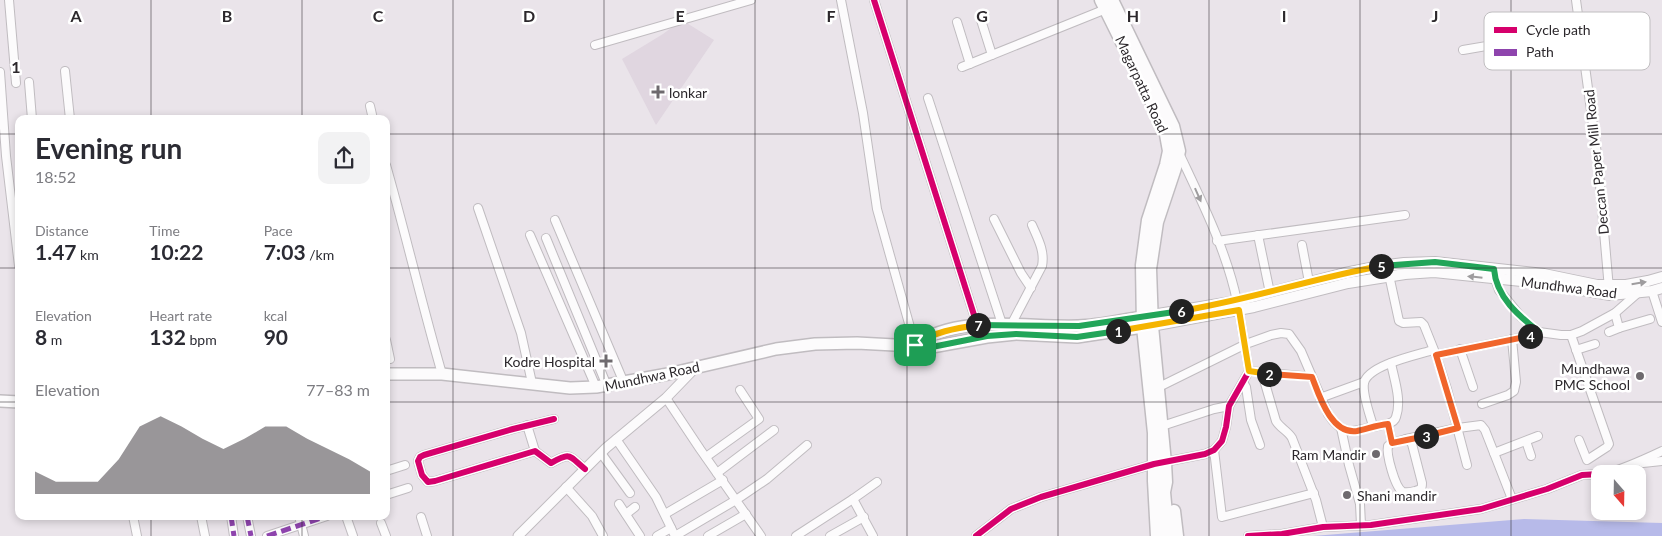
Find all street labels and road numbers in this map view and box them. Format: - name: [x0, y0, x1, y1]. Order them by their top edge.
- street label: Magarpatta Road: [1112, 33, 1172, 135]
- street label: Deccan Paper Mill Road: [1580, 89, 1612, 235]
- street label: Mundhwa Road: [1520, 273, 1618, 301]
- street label: Mundhwa Road: [603, 358, 701, 394]

